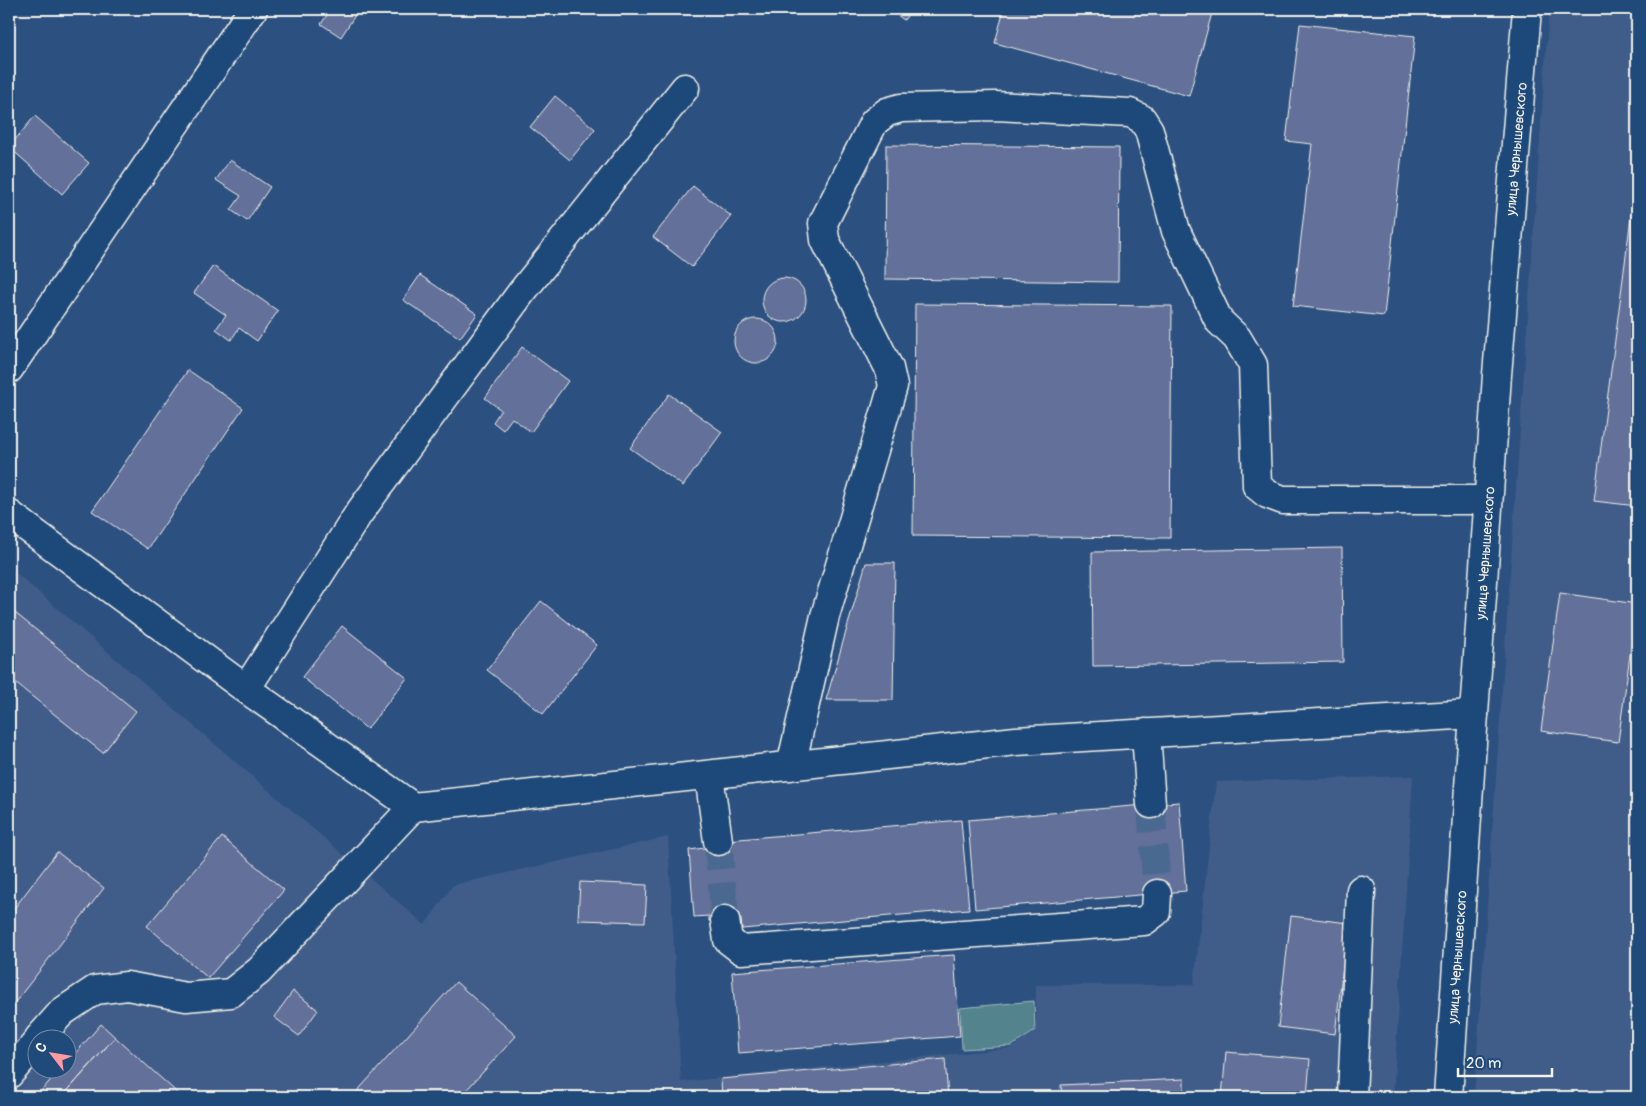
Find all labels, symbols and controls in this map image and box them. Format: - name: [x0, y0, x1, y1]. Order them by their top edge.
- street label: улица Чернышевского: [1502, 81, 1531, 217]
- street label: улица Чернышевского: [1472, 485, 1499, 621]
- street label: улица Чернышевского: [1444, 889, 1471, 1025]
- north arrow: [28, 1028, 78, 1078]
- text: С: [32, 1039, 51, 1056]
- scale bar: [1458, 1046, 1552, 1078]
- text: 20 m: [1466, 1054, 1501, 1073]

